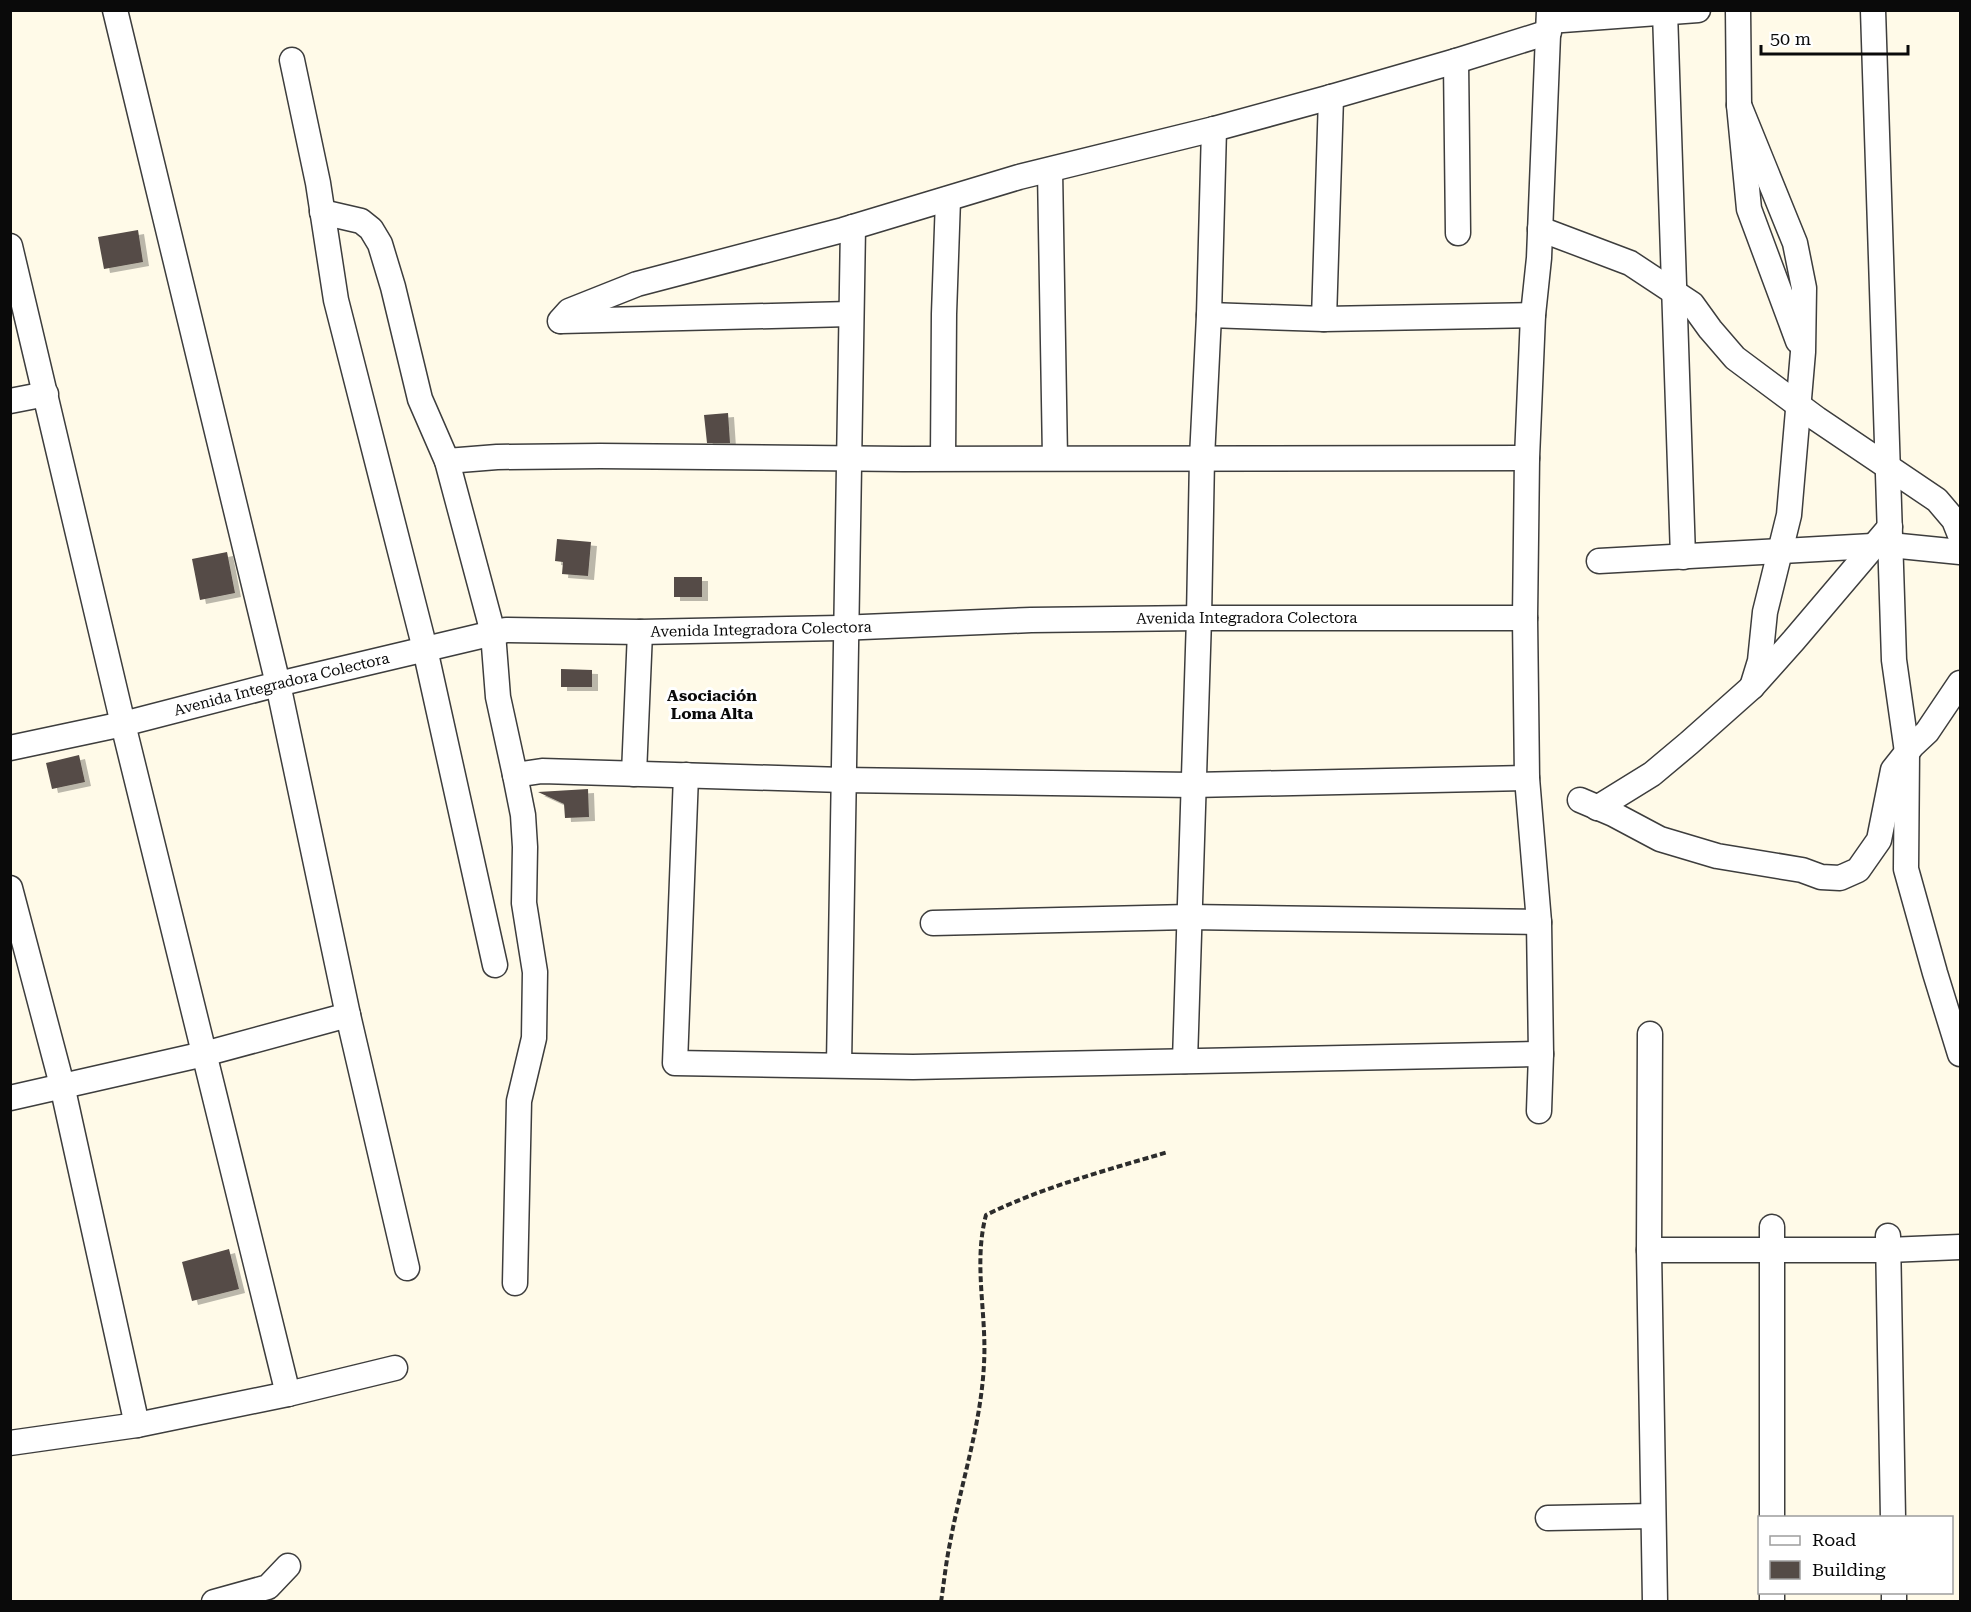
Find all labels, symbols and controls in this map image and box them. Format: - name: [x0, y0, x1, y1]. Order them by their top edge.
- scale bar: [1761, 18, 1908, 56]
- text: 50 m: [1770, 28, 1811, 49]
- street label: Avenida Integradora Colectora: [1136, 609, 1357, 628]
- street label: Avenida Integradora Colectora: [650, 618, 872, 641]
- street label: Avenida Integradora Colectora: [172, 649, 391, 720]
- district label: Asociación Loma Alta: [667, 686, 757, 723]
- legend: [1758, 1516, 1953, 1594]
- text: Road: [1812, 1529, 1857, 1550]
- text: Building: [1812, 1559, 1886, 1580]

